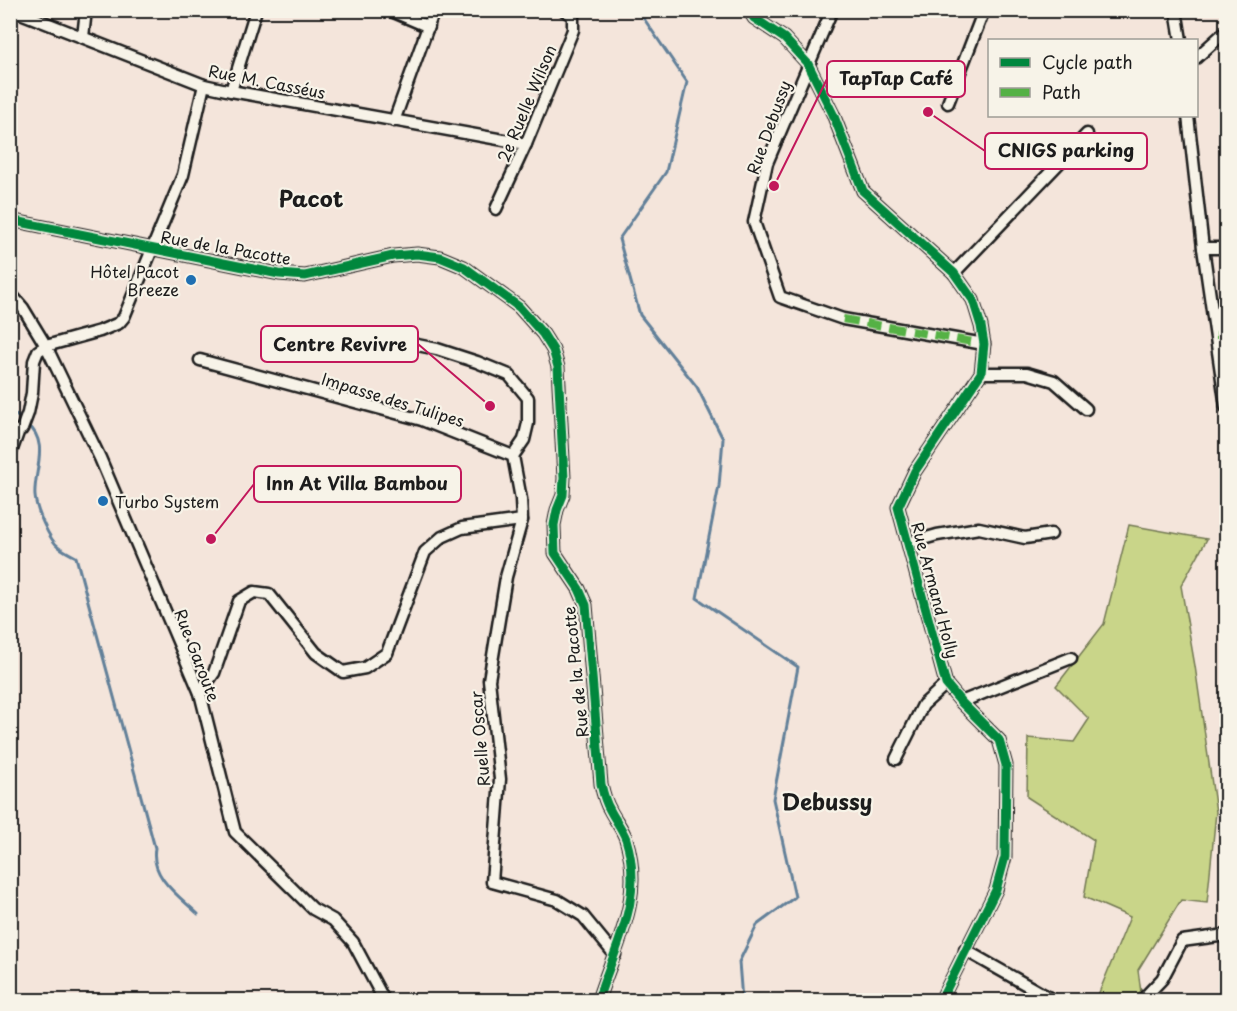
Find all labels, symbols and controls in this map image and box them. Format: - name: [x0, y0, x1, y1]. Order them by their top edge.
- legend: [988, 39, 1198, 117]
- street label: 2e Ruelle Wilson: [490, 41, 562, 165]
- text: Cycle path: [1042, 48, 1133, 75]
- street label: Rue M. Casséus: [206, 58, 328, 104]
- callout: TapTap Café: [827, 61, 965, 97]
- text: TapTap Café: [839, 64, 953, 91]
- street label: Rue Debussy: [740, 77, 796, 177]
- text: Path: [1042, 78, 1081, 105]
- callout: CNIGS parking: [985, 133, 1147, 169]
- text: CNIGS parking: [998, 136, 1134, 163]
- district label: Pacot: [279, 181, 344, 214]
- street label: Rue de la Pacotte: [159, 224, 293, 270]
- place label: Hôtel Pacot Breeze: [90, 259, 179, 301]
- marker: Hôtel Pacot Breeze: [184, 273, 198, 287]
- callout: Centre Revivre: [261, 326, 418, 362]
- text: Centre Revivre: [273, 330, 407, 357]
- street label: Impasse des Tulipes: [319, 366, 467, 432]
- callout: Inn At Villa Bambou: [254, 466, 461, 502]
- text: Inn At Villa Bambou: [266, 469, 448, 496]
- place label: Turbo System: [115, 489, 219, 513]
- marker: Turbo System: [96, 494, 110, 508]
- street label: Rue Armand Holly: [906, 519, 966, 661]
- street label: Rue Garoute: [169, 605, 227, 705]
- street label: Rue de la Pacotte: [556, 605, 594, 739]
- street label: Ruelle Oscar: [463, 689, 495, 788]
- district label: Debussy: [782, 784, 872, 817]

